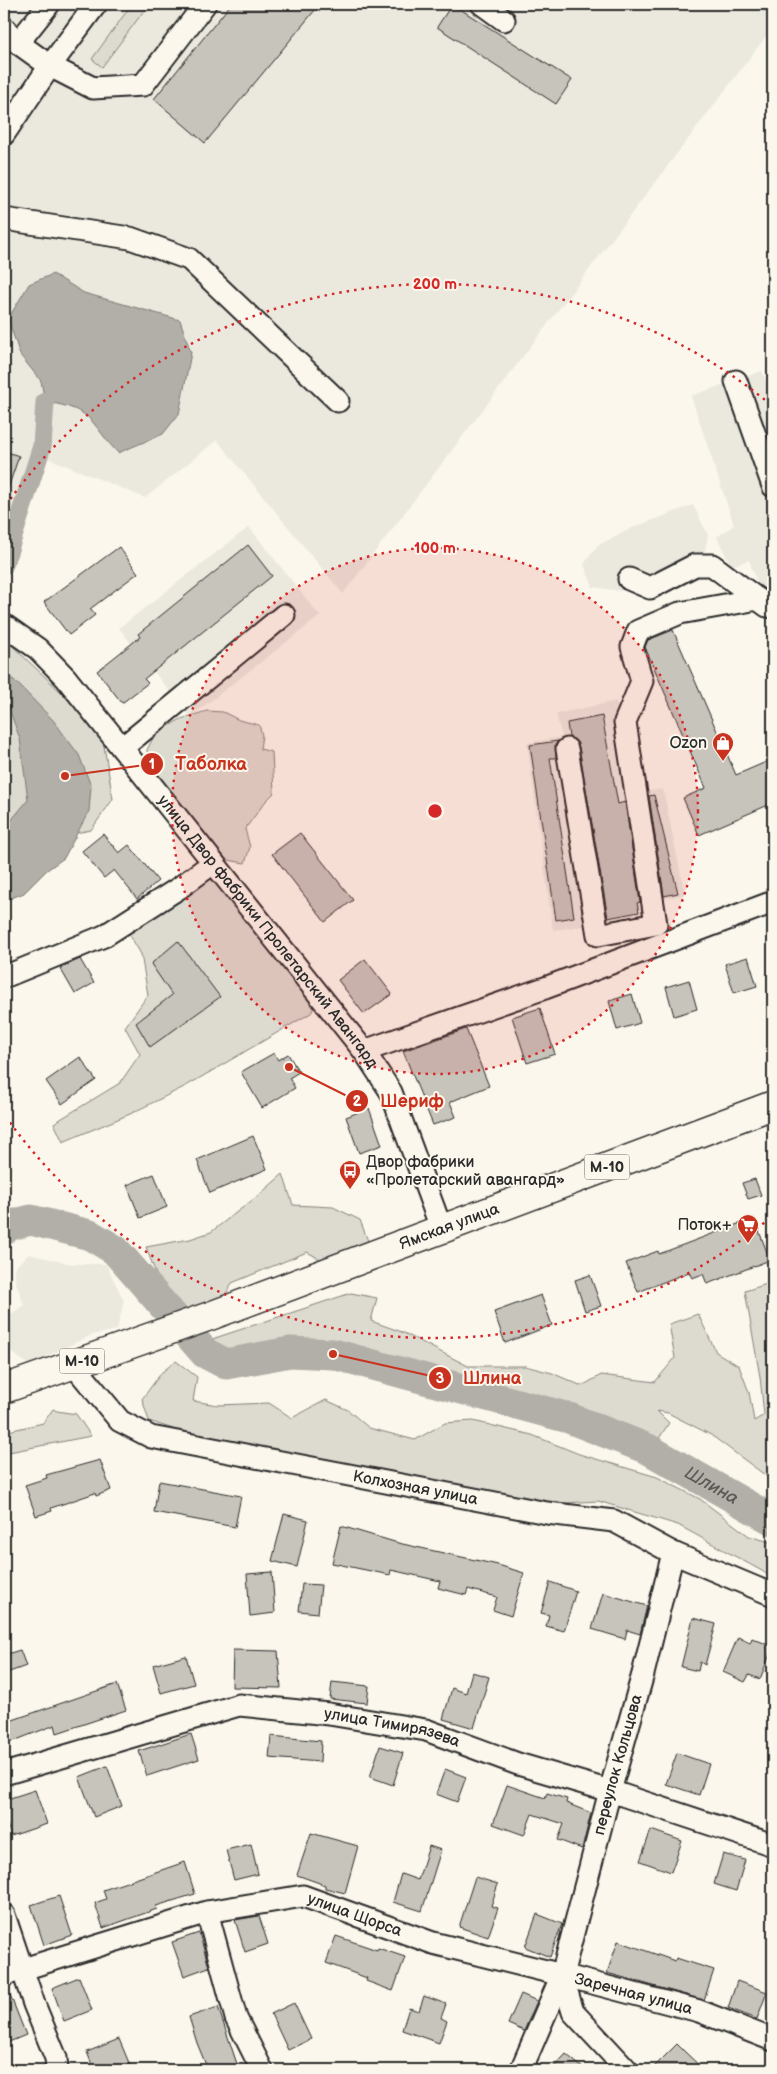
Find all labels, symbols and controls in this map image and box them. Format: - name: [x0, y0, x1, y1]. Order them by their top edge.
- text: 200 m: [413, 275, 457, 294]
- text: 100 m: [414, 539, 456, 558]
- shop icon: Ozon: [711, 731, 735, 762]
- place label: Ozon: [669, 734, 707, 753]
- callout: Таболка: [140, 747, 256, 780]
- text: Таболка: [175, 754, 247, 775]
- text: 1: [149, 755, 155, 774]
- street label: улица Двор фабрики Пролетарский Авангард: [154, 791, 382, 1072]
- centre of rings: [426, 802, 444, 820]
- callout: Шериф: [345, 1085, 454, 1118]
- text: Шериф: [380, 1091, 445, 1112]
- text: 2: [353, 1092, 362, 1111]
- place label: Двор фабрики «Пролетарский авангард»: [366, 1153, 565, 1190]
- road number: М-10: [584, 1154, 630, 1180]
- bus stop icon: Двор фабрики «Пролетарский авангард»: [338, 1159, 362, 1190]
- street label: Ямская улица: [397, 1199, 502, 1254]
- supermarket icon: Поток+: [736, 1213, 760, 1244]
- place label: Поток+: [677, 1216, 732, 1235]
- road number: М-10: [59, 1348, 104, 1374]
- callout: Шлина: [428, 1361, 531, 1394]
- text: Шлина: [463, 1368, 522, 1389]
- text: 3: [436, 1369, 445, 1388]
- water label: Шлина: [681, 1462, 742, 1509]
- street label: Колхозная улица: [351, 1466, 480, 1509]
- street label: переулок Кольцова: [589, 1692, 646, 1837]
- street label: улица Тимирязева: [323, 1704, 463, 1751]
- street label: улица Щорса: [305, 1889, 405, 1941]
- street label: Заречная улица: [573, 1969, 695, 2019]

